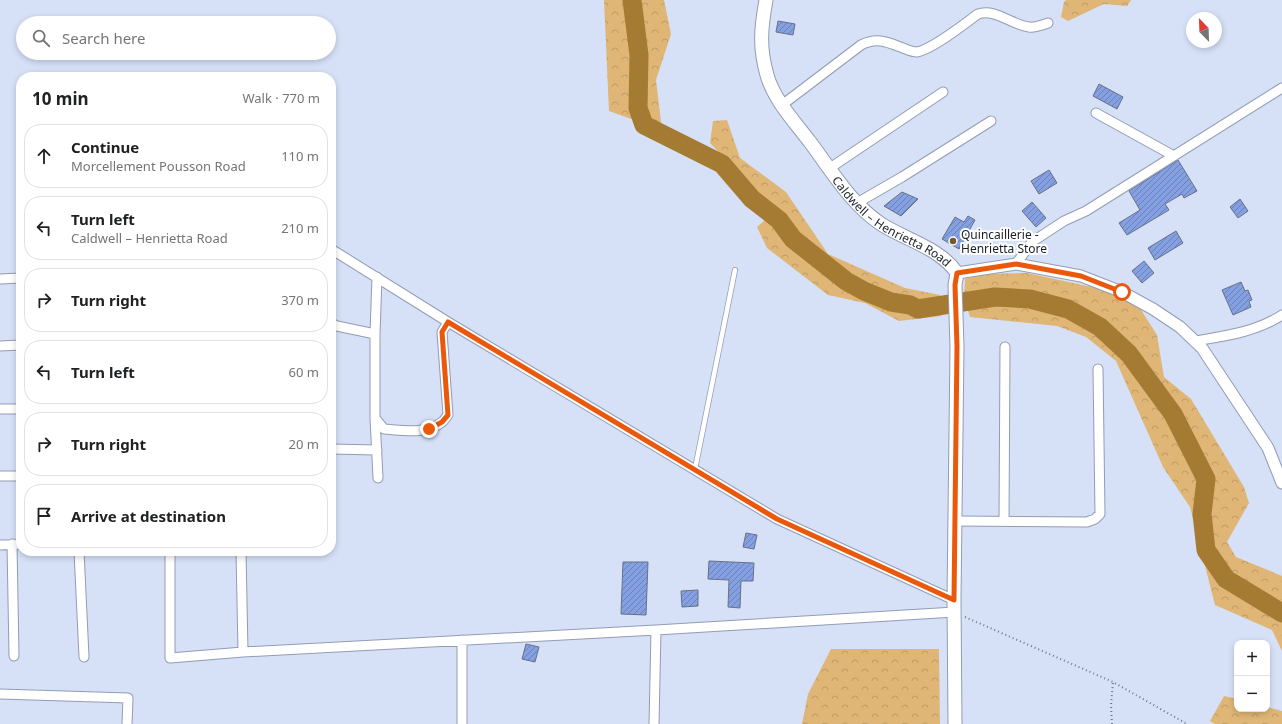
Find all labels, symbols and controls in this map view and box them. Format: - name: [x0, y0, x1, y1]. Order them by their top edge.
- north arrow: [1186, 12, 1222, 48]
- search box: [16, 16, 336, 60]
- icon: search: [30, 27, 52, 49]
- text: Search here: [62, 28, 145, 48]
- text: 10 min: [32, 87, 89, 110]
- text: Walk · 770 m: [242, 89, 320, 107]
- text: Continue: [71, 137, 139, 157]
- icon: ahead: [33, 145, 55, 167]
- text: 110 m: [281, 147, 319, 165]
- text: Morcellement Pousson Road: [71, 157, 246, 175]
- street label: Caldwell – Henrietta Road: [829, 172, 955, 270]
- text: Turn left: [71, 209, 135, 229]
- icon: left: [33, 217, 55, 239]
- text: 210 m: [281, 219, 319, 237]
- place label: Quincaillerie - Henrietta Store: [961, 226, 1047, 257]
- text: Caldwell – Henrietta Road: [71, 229, 228, 247]
- marker: Quincaillerie - Henrietta Store: [948, 236, 958, 246]
- route start: [1113, 283, 1131, 301]
- icon: right: [33, 289, 55, 311]
- text: Turn right: [71, 290, 146, 310]
- text: 370 m: [281, 291, 319, 309]
- icon: left: [33, 361, 55, 383]
- text: Turn left: [71, 362, 135, 382]
- text: 60 m: [289, 363, 319, 381]
- route end: [420, 420, 438, 438]
- icon: right: [33, 433, 55, 455]
- text: Turn right: [71, 434, 146, 454]
- text: 20 m: [289, 435, 319, 453]
- icon: arrive: [33, 505, 55, 527]
- text: Arrive at destination: [71, 506, 226, 526]
- map controls: [1234, 640, 1270, 712]
- button: +: [1234, 640, 1270, 676]
- button: −: [1234, 676, 1270, 712]

